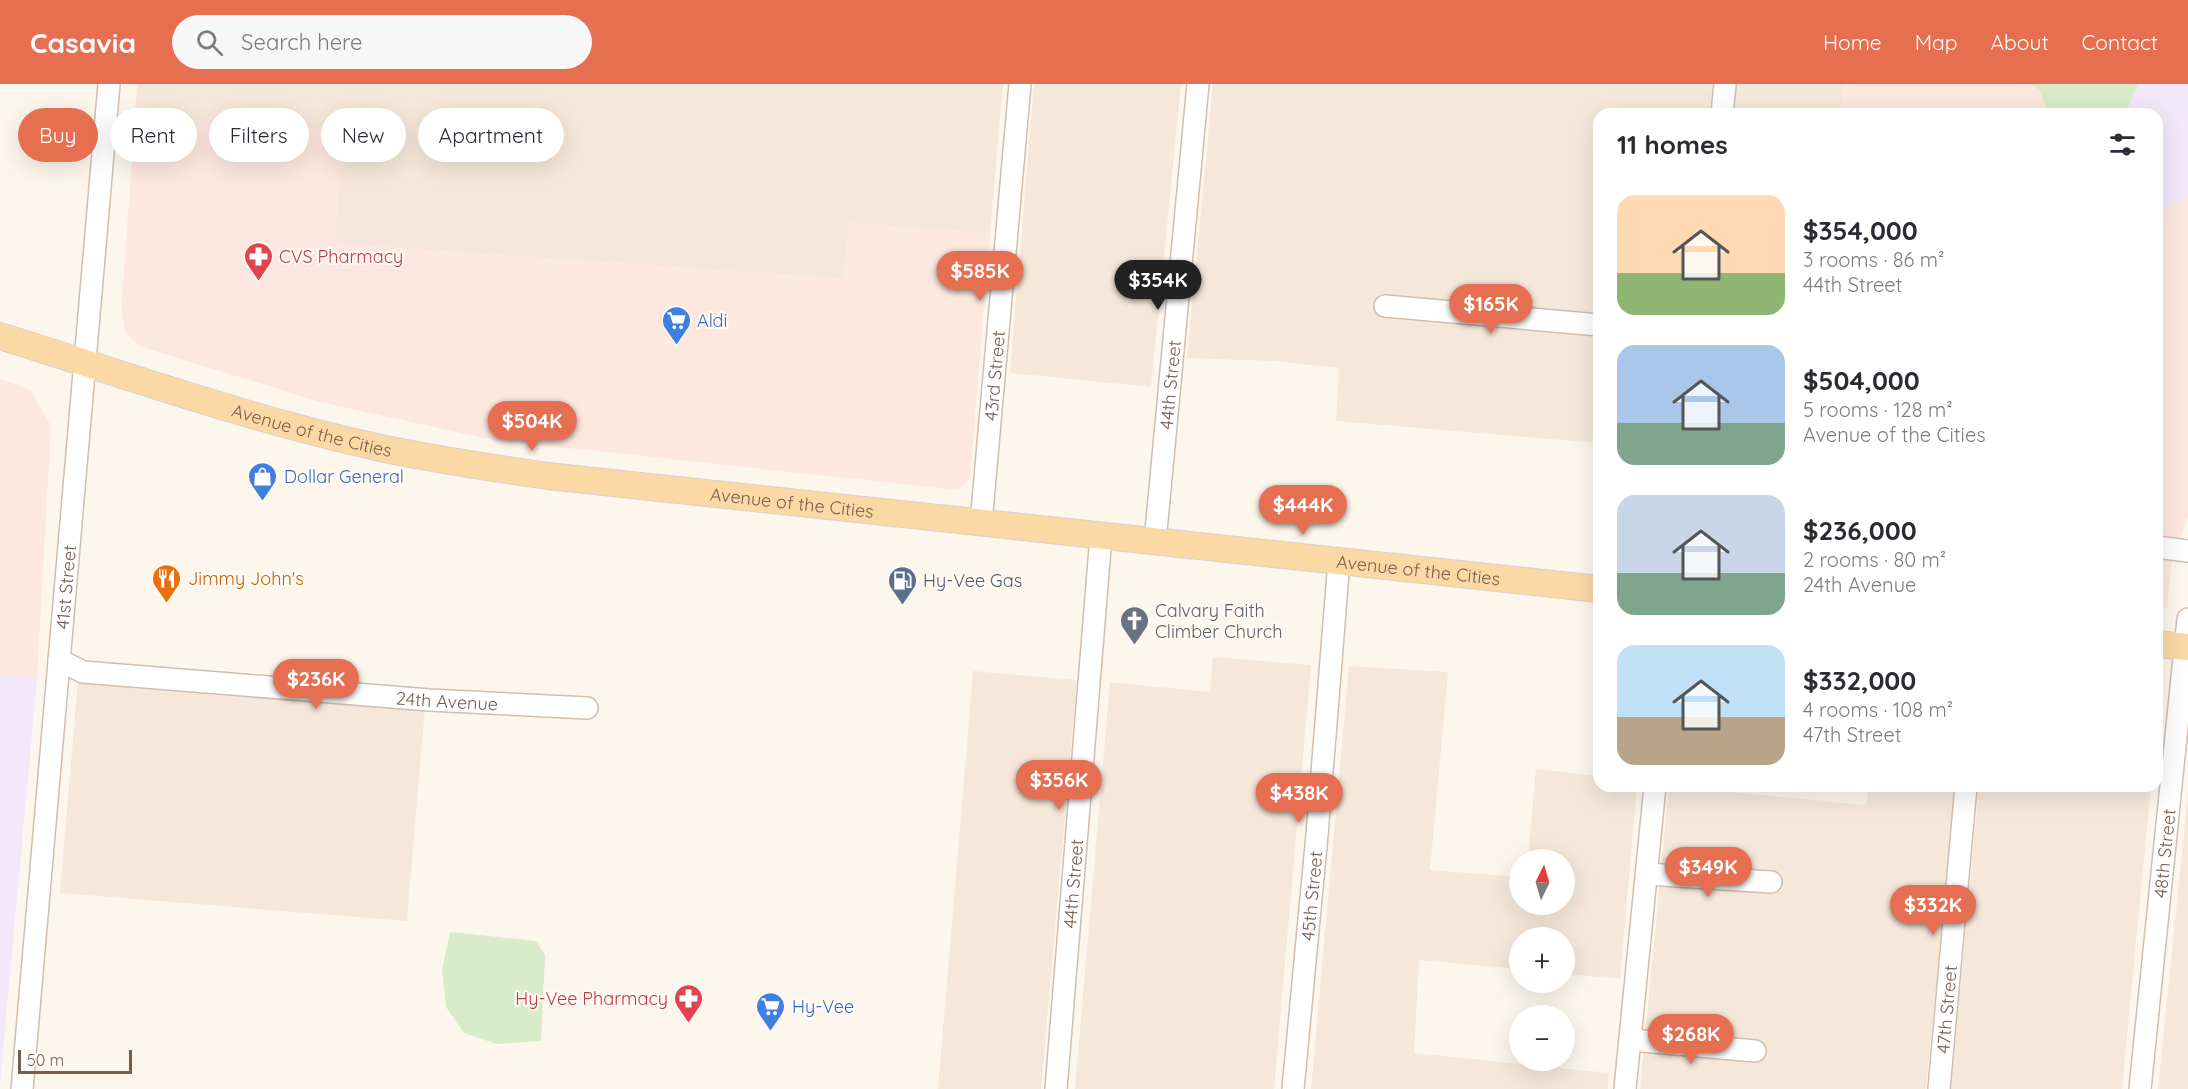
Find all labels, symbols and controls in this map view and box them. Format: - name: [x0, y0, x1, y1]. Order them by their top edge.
- search box: [172, 15, 592, 69]
- text: Casavia: [30, 25, 136, 60]
- icon: search: [193, 26, 226, 59]
- text: Search here: [241, 28, 363, 56]
- text: Home: [1823, 29, 1882, 55]
- text: Map: [1915, 29, 1958, 55]
- text: About: [1991, 29, 2049, 55]
- text: Contact: [2082, 29, 2158, 55]
- chip: Buy: [18, 108, 98, 162]
- chip: Rent: [110, 108, 197, 162]
- chip: Filters: [209, 108, 309, 162]
- chip: New: [321, 108, 406, 162]
- chip: Apartment: [418, 108, 564, 162]
- text: 11 homes: [1617, 128, 1728, 161]
- icon: filters: [2106, 128, 2139, 161]
- text: $354,000: [1803, 214, 1918, 247]
- icon: home: [1665, 219, 1737, 291]
- pharmacy icon: CVS Pharmacy: [242, 240, 274, 282]
- place label: CVS Pharmacy: [279, 245, 403, 268]
- text: 3 rooms · 86 m²: [1803, 247, 1944, 272]
- pin: $585K: [938, 251, 1022, 302]
- text: $585K: [950, 258, 1010, 283]
- pin: $354K: [1116, 260, 1200, 311]
- text: $354K: [1128, 267, 1188, 292]
- text: 44th Street: [1803, 272, 1902, 297]
- pin: $165K: [1449, 284, 1533, 335]
- text: $165K: [1463, 291, 1519, 316]
- supermarket icon: Aldi: [660, 304, 692, 346]
- place label: Aldi: [697, 309, 727, 332]
- street label: 43rd Street: [979, 329, 1010, 422]
- street label: 44th Street: [1154, 339, 1185, 430]
- text: $504,000: [1803, 364, 1920, 397]
- icon: home: [1665, 369, 1737, 441]
- text: 5 rooms · 128 m²: [1803, 397, 1953, 422]
- street label: Avenue of the Cities: [229, 398, 394, 462]
- pin: $504K: [490, 401, 574, 452]
- text: $504K: [502, 408, 562, 433]
- text: Avenue of the Cities: [1803, 422, 1986, 447]
- shop icon: Dollar General: [247, 460, 279, 502]
- place label: Dollar General: [284, 465, 404, 488]
- street label: Avenue of the Cities: [709, 482, 875, 522]
- pin: $444K: [1261, 485, 1345, 536]
- text: $444K: [1273, 492, 1333, 517]
- text: $236,000: [1803, 514, 1917, 547]
- icon: home: [1665, 519, 1737, 591]
- street label: 41st Street: [50, 544, 81, 630]
- text: 2 rooms · 80 m²: [1803, 547, 1946, 572]
- street label: Avenue of the Cities: [1335, 549, 1501, 590]
- restaurant icon: Jimmy John's: [151, 562, 183, 604]
- fuel station icon: Hy-Vee Gas: [886, 564, 918, 606]
- place label: Jimmy John's: [188, 567, 304, 590]
- place label: Hy-Vee Gas: [923, 569, 1022, 592]
- text: 24th Avenue: [1803, 572, 1916, 597]
- place label: Calvary Faith Climber Church: [1155, 599, 1282, 643]
- church icon: Calvary Faith Climber Church: [1118, 604, 1150, 646]
- pin: $236K: [274, 659, 358, 710]
- text: $332,000: [1803, 664, 1916, 697]
- text: $236K: [287, 666, 345, 691]
- icon: home: [1665, 669, 1737, 741]
- street label: 24th Avenue: [395, 686, 499, 715]
- text: 4 rooms · 108 m²: [1803, 697, 1953, 722]
- text: 47th Street: [1803, 722, 1901, 747]
- pin: $356K: [1017, 760, 1101, 811]
- text: $356K: [1030, 767, 1088, 792]
- pin: $438K: [1257, 773, 1341, 824]
- text: $438K: [1270, 780, 1328, 805]
- street label: 48th Street: [2148, 807, 2180, 899]
- street label: 44th Street: [1058, 838, 1088, 929]
- pin: $349K: [1666, 847, 1750, 898]
- north arrow: [1509, 849, 1575, 915]
- map controls: [1509, 849, 1575, 1071]
- street label: 45th Street: [1296, 850, 1327, 942]
- text: $349K: [1679, 854, 1737, 879]
- pin: $332K: [1891, 885, 1975, 936]
- text: $332K: [1904, 892, 1962, 917]
- button: +: [1509, 927, 1575, 993]
- street label: 47th Street: [1931, 964, 1961, 1055]
- pharmacy icon: Hy-Vee Pharmacy: [673, 982, 705, 1024]
- place label: Hy-Vee Pharmacy: [515, 987, 668, 1010]
- supermarket icon: Hy-Vee: [755, 990, 787, 1032]
- place label: Hy-Vee: [792, 995, 854, 1018]
- button: −: [1509, 1005, 1575, 1071]
- pin: $268K: [1649, 1014, 1733, 1065]
- text: $268K: [1662, 1021, 1720, 1046]
- scale bar: [18, 1047, 132, 1074]
- text: 50 m: [27, 1050, 64, 1070]

